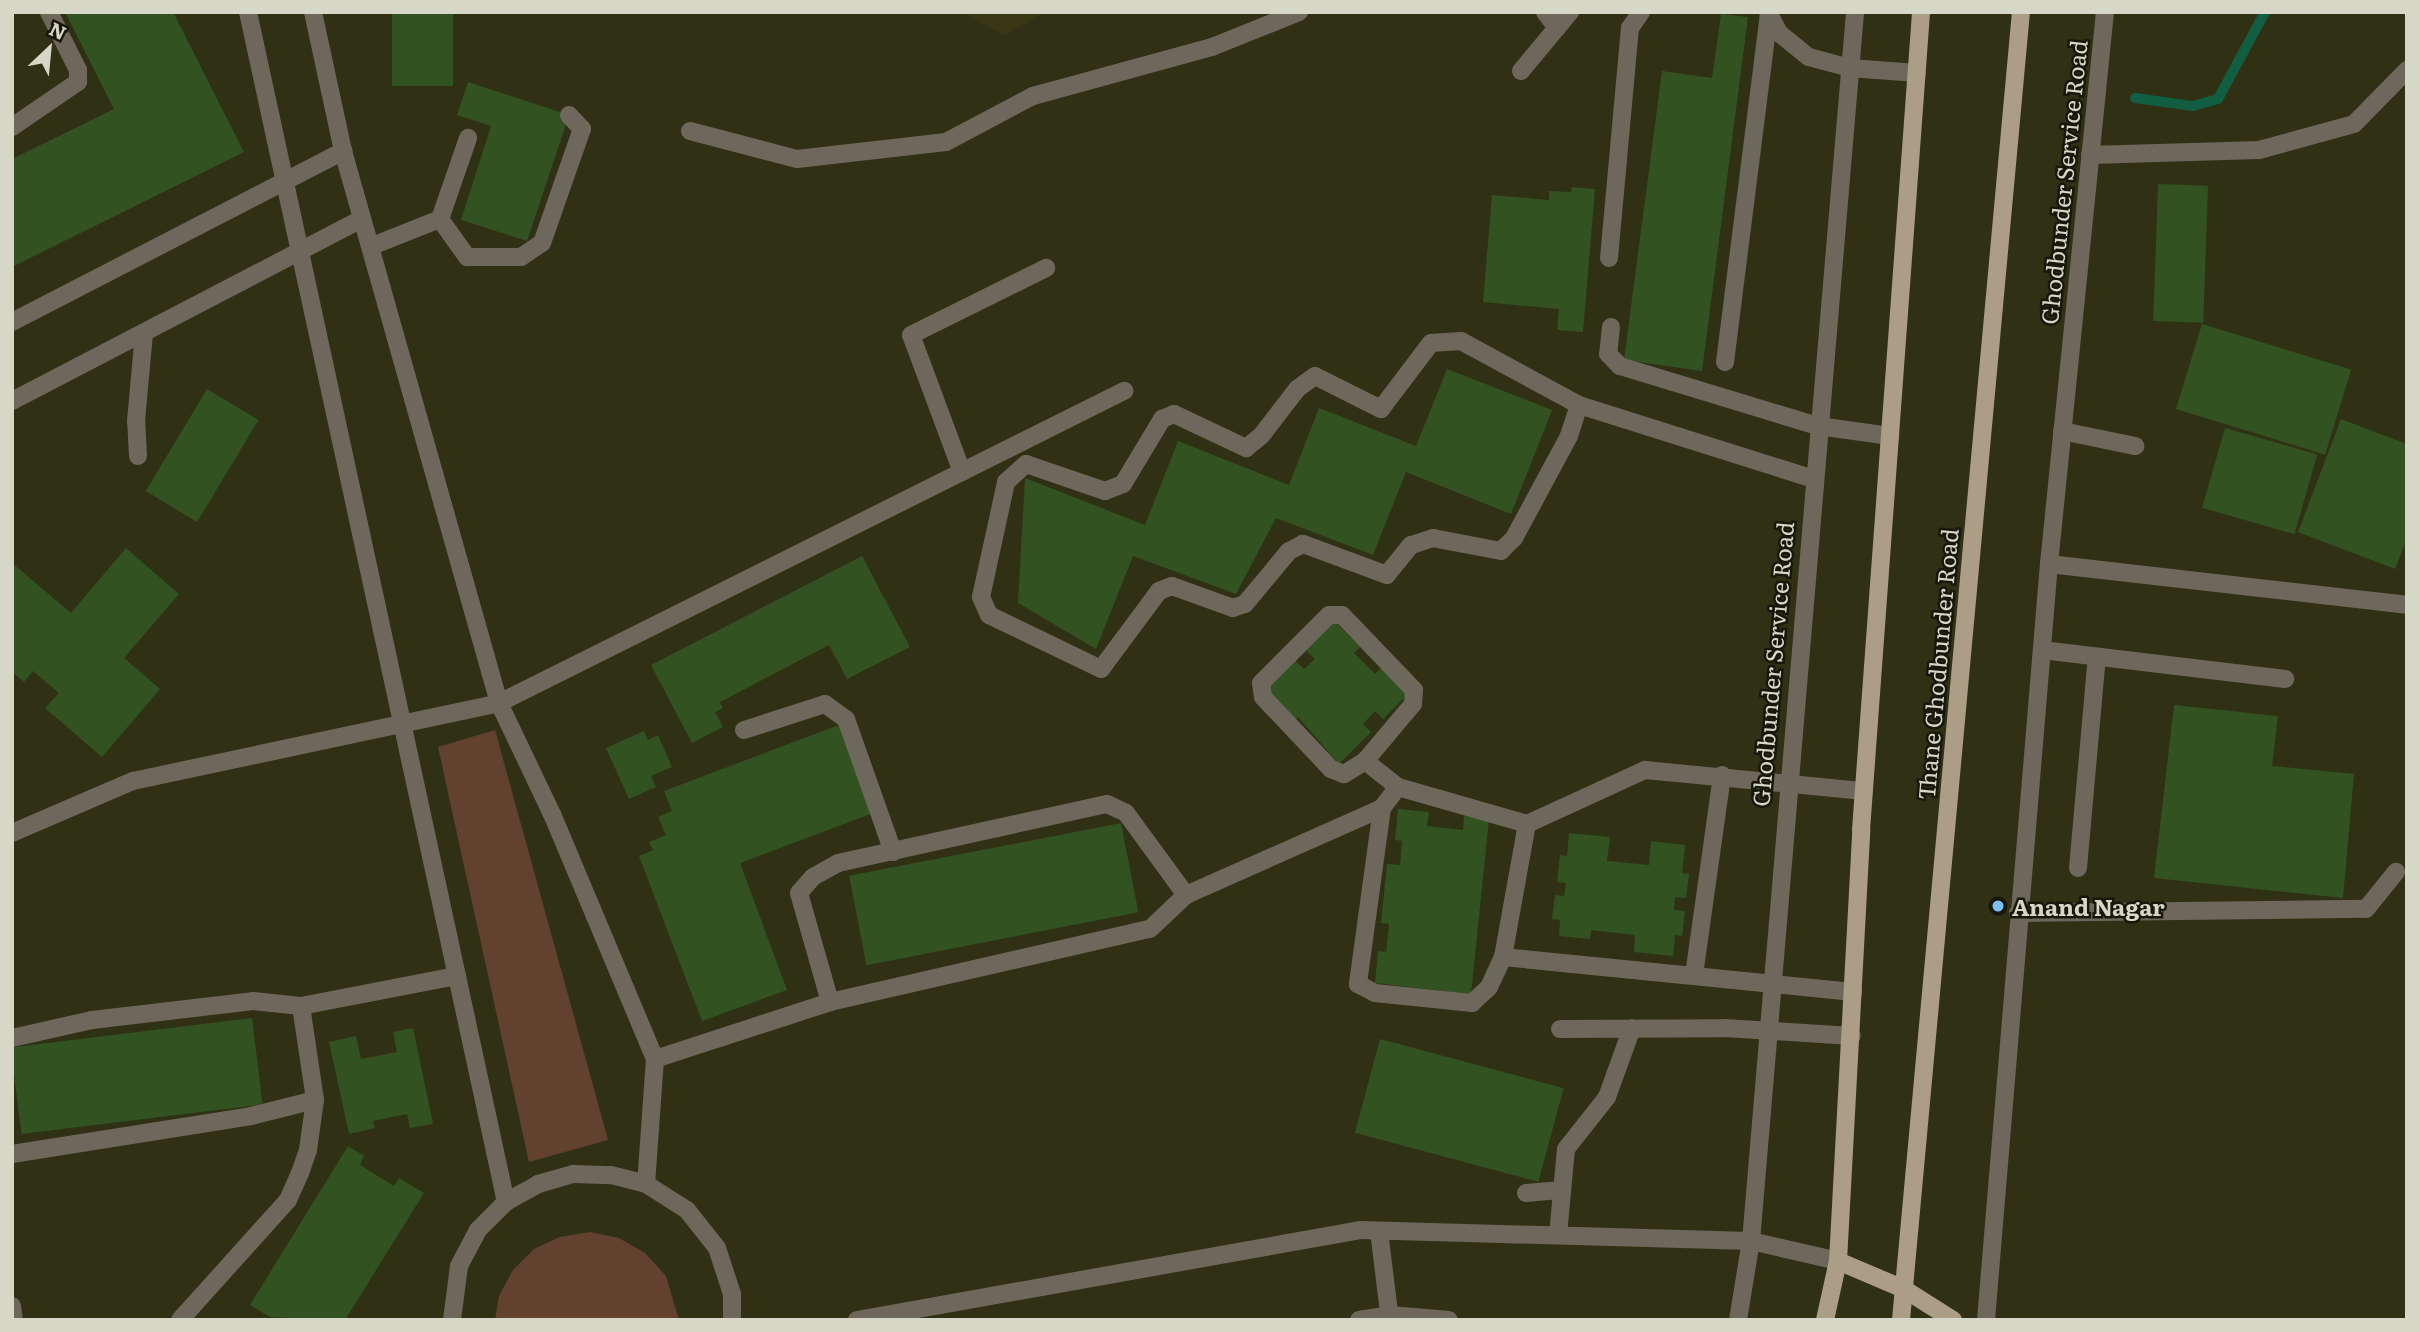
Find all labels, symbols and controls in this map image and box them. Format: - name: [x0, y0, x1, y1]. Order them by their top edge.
- north arrow: [14, 14, 84, 84]
- text: N: [45, 14, 72, 46]
- street label: Ghodbunder Service Road: [2034, 38, 2092, 326]
- street label: Ghodbunder Service Road: [1746, 520, 1798, 808]
- street label: Thane Ghodbunder Road: [1911, 527, 1963, 801]
- place label: Anand Nagar: [2012, 892, 2165, 920]
- marker: Anand Nagar: [1990, 898, 2006, 914]

